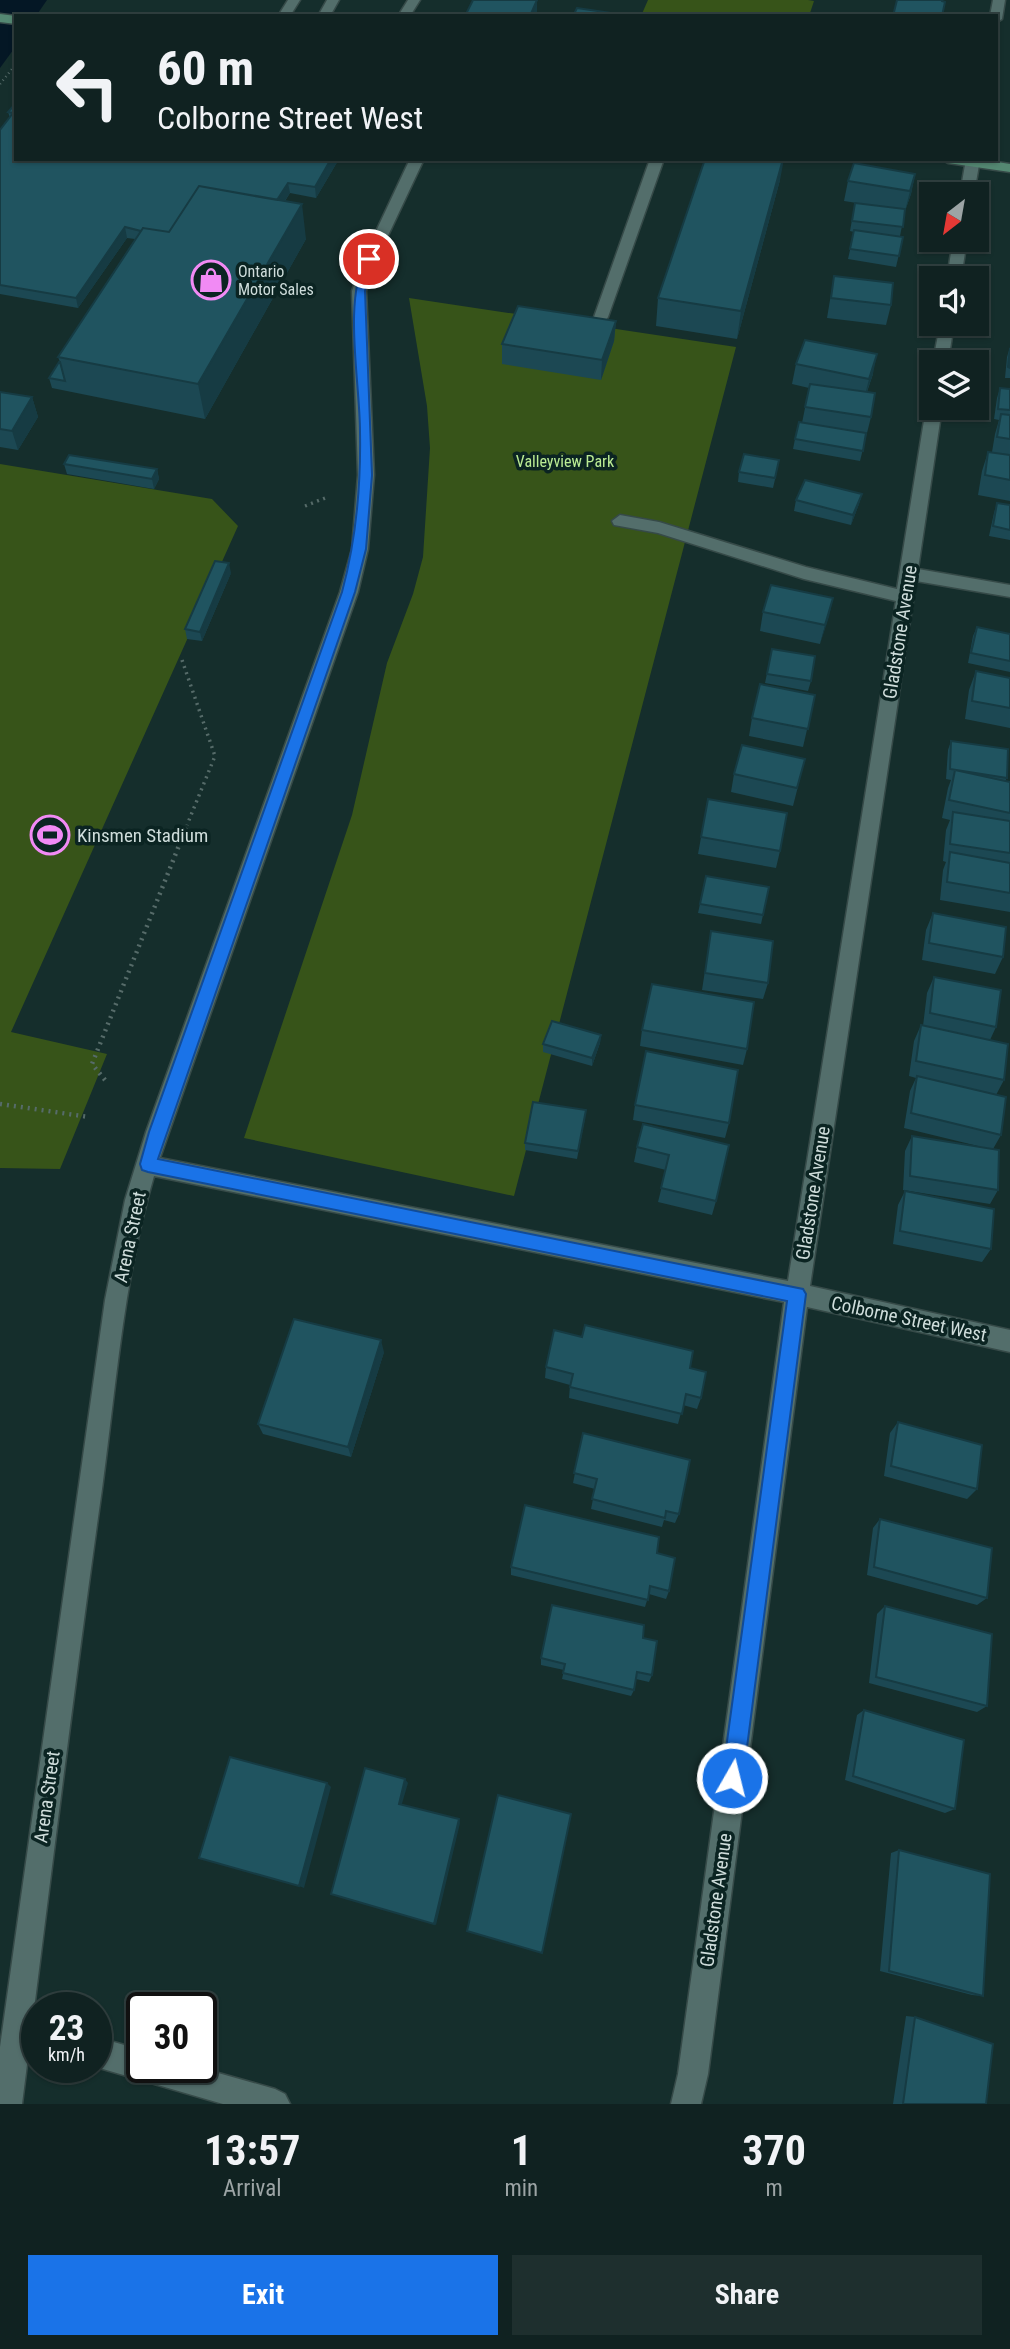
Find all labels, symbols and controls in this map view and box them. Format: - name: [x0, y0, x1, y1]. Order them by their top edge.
- text: 60 m: [157, 40, 254, 97]
- icon: left: [42, 42, 133, 133]
- text: Colborne Street West: [157, 99, 423, 137]
- north arrow: [919, 182, 989, 252]
- map controls: [919, 182, 989, 420]
- pin: [339, 229, 399, 289]
- icon: arrive: [350, 240, 388, 278]
- shop icon: Ontario Motor Sales: [190, 259, 232, 301]
- place label: Ontario Motor Sales: [238, 262, 314, 299]
- button: sound: [919, 266, 989, 336]
- button: layers: [919, 350, 989, 420]
- park label: Valleyview Park: [516, 452, 615, 471]
- street label: Gladstone Avenue: [878, 563, 922, 700]
- sports icon: Kinsmen Stadium: [29, 814, 71, 856]
- place label: Kinsmen Stadium: [77, 824, 208, 847]
- street label: Gladstone Avenue: [791, 1124, 835, 1261]
- street label: Arena Street: [109, 1189, 151, 1285]
- street label: Colborne Street West: [829, 1291, 989, 1347]
- position arrow: [695, 1741, 769, 1815]
- street label: Arena Street: [29, 1750, 65, 1844]
- street label: Gladstone Avenue: [695, 1832, 737, 1968]
- speed limit sign: 30: [126, 1992, 217, 2083]
- text: 23: [49, 2008, 84, 2049]
- text: km/h: [48, 2044, 85, 2065]
- text: 13:57: [204, 2126, 300, 2175]
- text: 1: [511, 2126, 532, 2175]
- text: 370: [742, 2126, 806, 2175]
- text: Arrival: [223, 2175, 281, 2202]
- text: min: [504, 2175, 538, 2202]
- text: m: [765, 2175, 783, 2202]
- button: Exit: [28, 2255, 498, 2335]
- button: Share: [512, 2255, 982, 2335]

